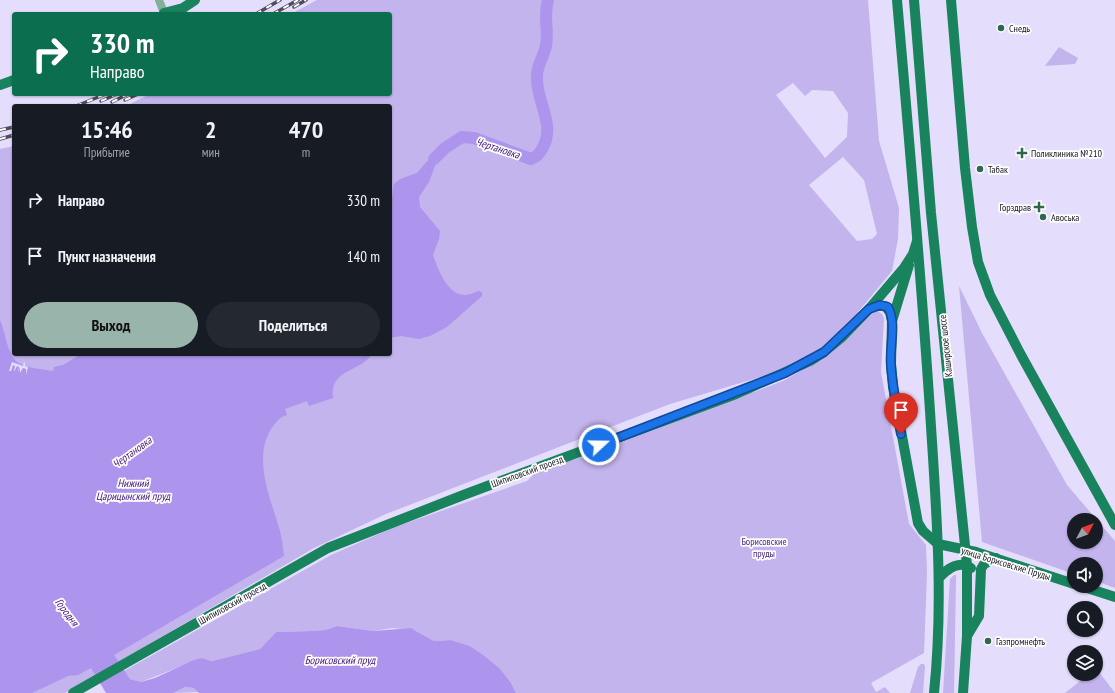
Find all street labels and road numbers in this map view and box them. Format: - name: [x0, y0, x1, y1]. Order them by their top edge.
- street label: Каширское шоссе: [936, 314, 955, 378]
- street label: Шипиловский проезд: [489, 452, 566, 491]
- street label: улица Борисовские Пруды: [960, 544, 1052, 583]
- street label: Шипиловский проезд: [196, 579, 269, 628]

